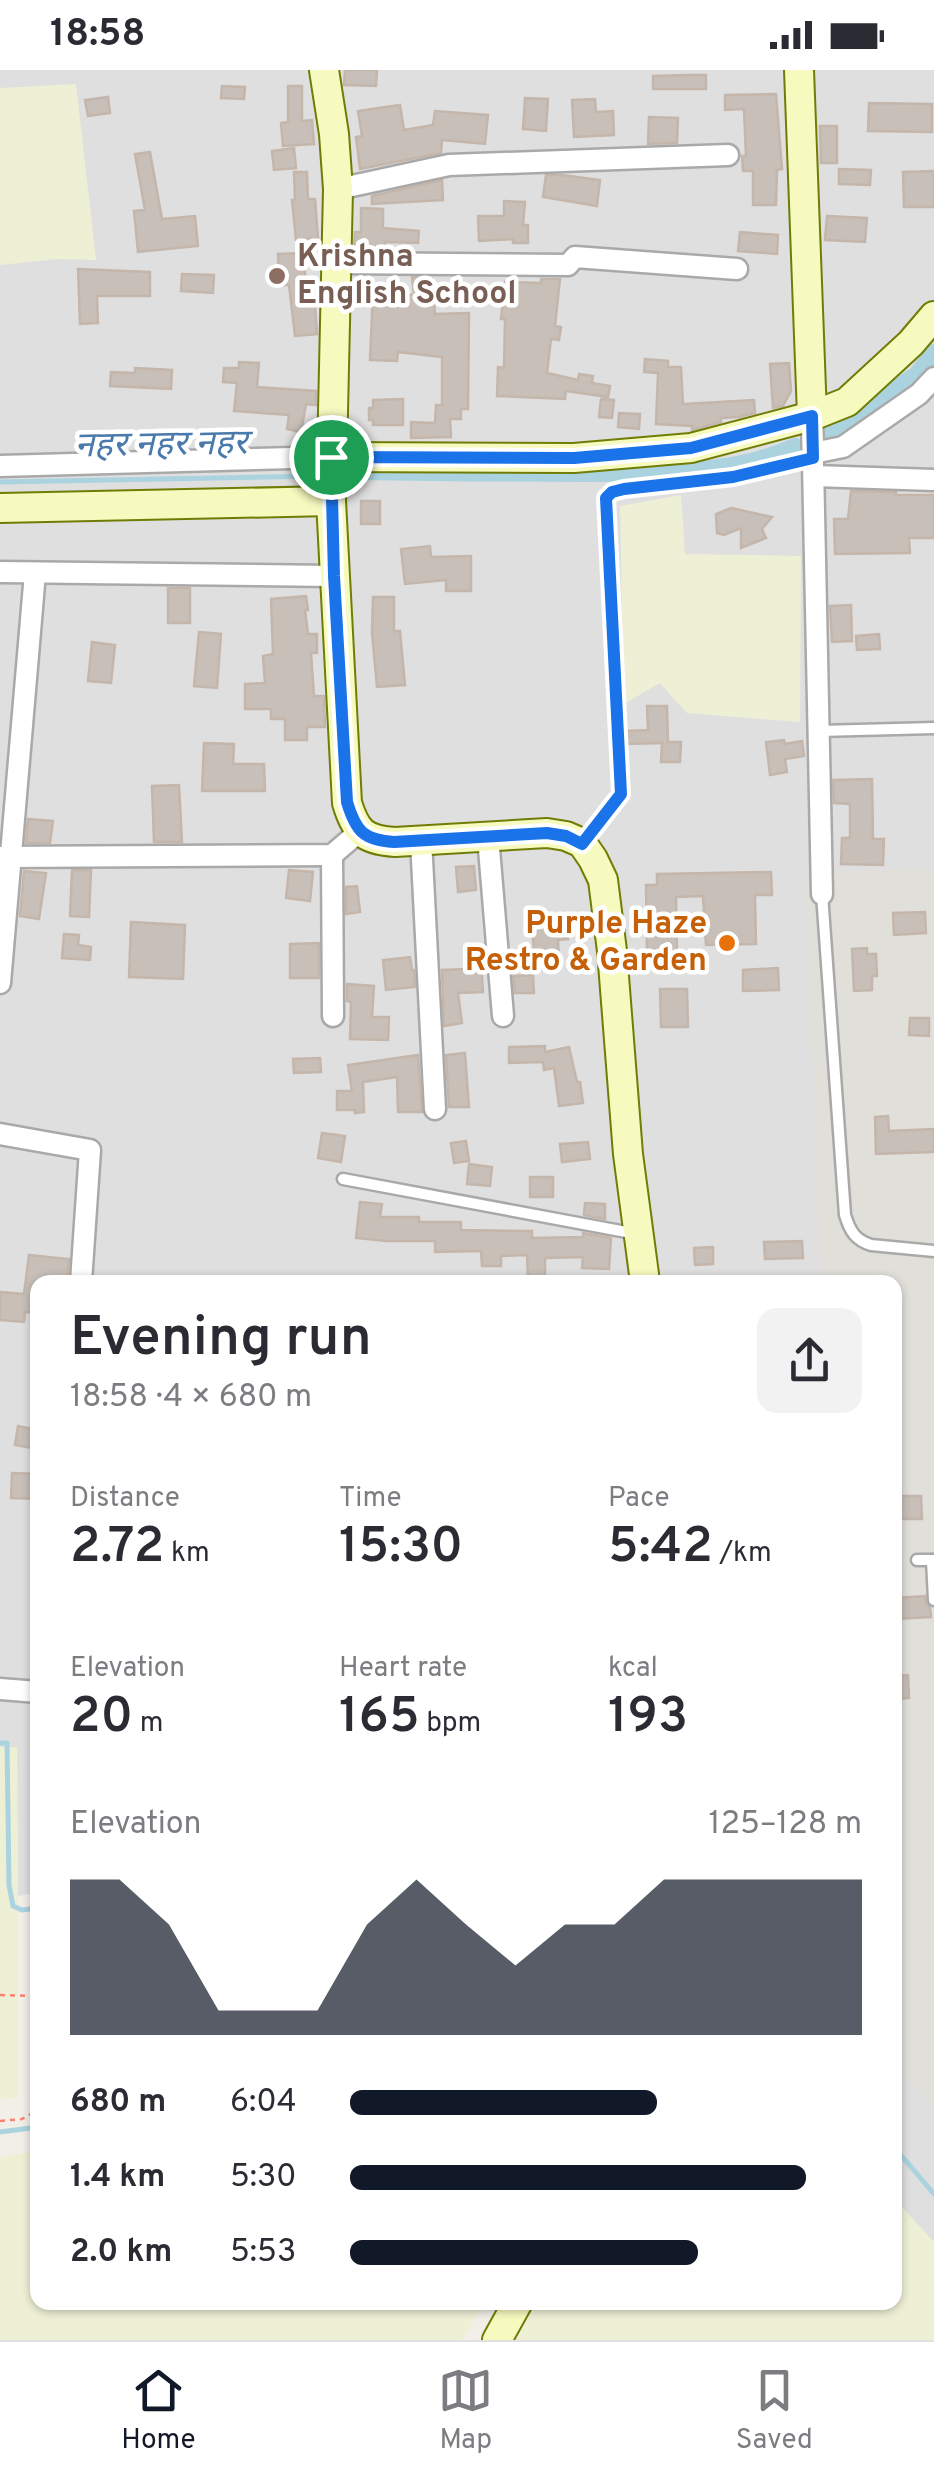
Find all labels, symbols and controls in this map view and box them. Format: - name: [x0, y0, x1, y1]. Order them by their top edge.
- text: 18:58: [50, 11, 145, 60]
- place label: Krishna English School: [297, 238, 517, 315]
- marker: Krishna English School: [266, 265, 288, 287]
- pin: [289, 415, 374, 500]
- water label: नहर नहर नहर: [74, 422, 255, 470]
- icon: arrive: [304, 430, 359, 485]
- place label: Purple Haze Restro & Garden: [465, 905, 707, 982]
- marker: Purple Haze Restro & Garden: [716, 932, 738, 954]
- text: Evening run: [70, 1305, 372, 1375]
- button: share: [757, 1308, 862, 1413]
- text: 18:58 · 4 × 680 m: [70, 1378, 312, 1418]
- text: Distance: [70, 1481, 180, 1517]
- text: Time: [339, 1481, 402, 1517]
- text: Pace: [608, 1481, 670, 1517]
- text: 2.72: [70, 1517, 164, 1580]
- text: 15:30: [339, 1517, 463, 1580]
- text: 5:42: [608, 1517, 713, 1580]
- text: km: [164, 1536, 210, 1572]
- text: /km: [713, 1536, 772, 1572]
- text: Elevation: [70, 1651, 185, 1687]
- text: Heart rate: [339, 1651, 467, 1687]
- text: kcal: [608, 1651, 658, 1687]
- text: 20: [70, 1687, 133, 1750]
- text: 165: [339, 1687, 420, 1750]
- text: 193: [608, 1687, 688, 1750]
- text: m: [133, 1706, 164, 1742]
- text: bpm: [420, 1706, 481, 1742]
- text: Elevation: [70, 1805, 202, 1845]
- text: 125–128 m: [709, 1805, 862, 1845]
- text: 680 m: [70, 2083, 166, 2123]
- text: 6:04: [230, 2083, 297, 2123]
- text: 1.4 km: [70, 2158, 165, 2198]
- text: 5:30: [230, 2158, 297, 2198]
- text: 2.0 km: [70, 2233, 172, 2273]
- text: 5:53: [230, 2233, 296, 2273]
- tab: Home: [121, 2363, 196, 2459]
- tab: Map: [438, 2363, 493, 2459]
- tab: Saved: [736, 2363, 813, 2459]

